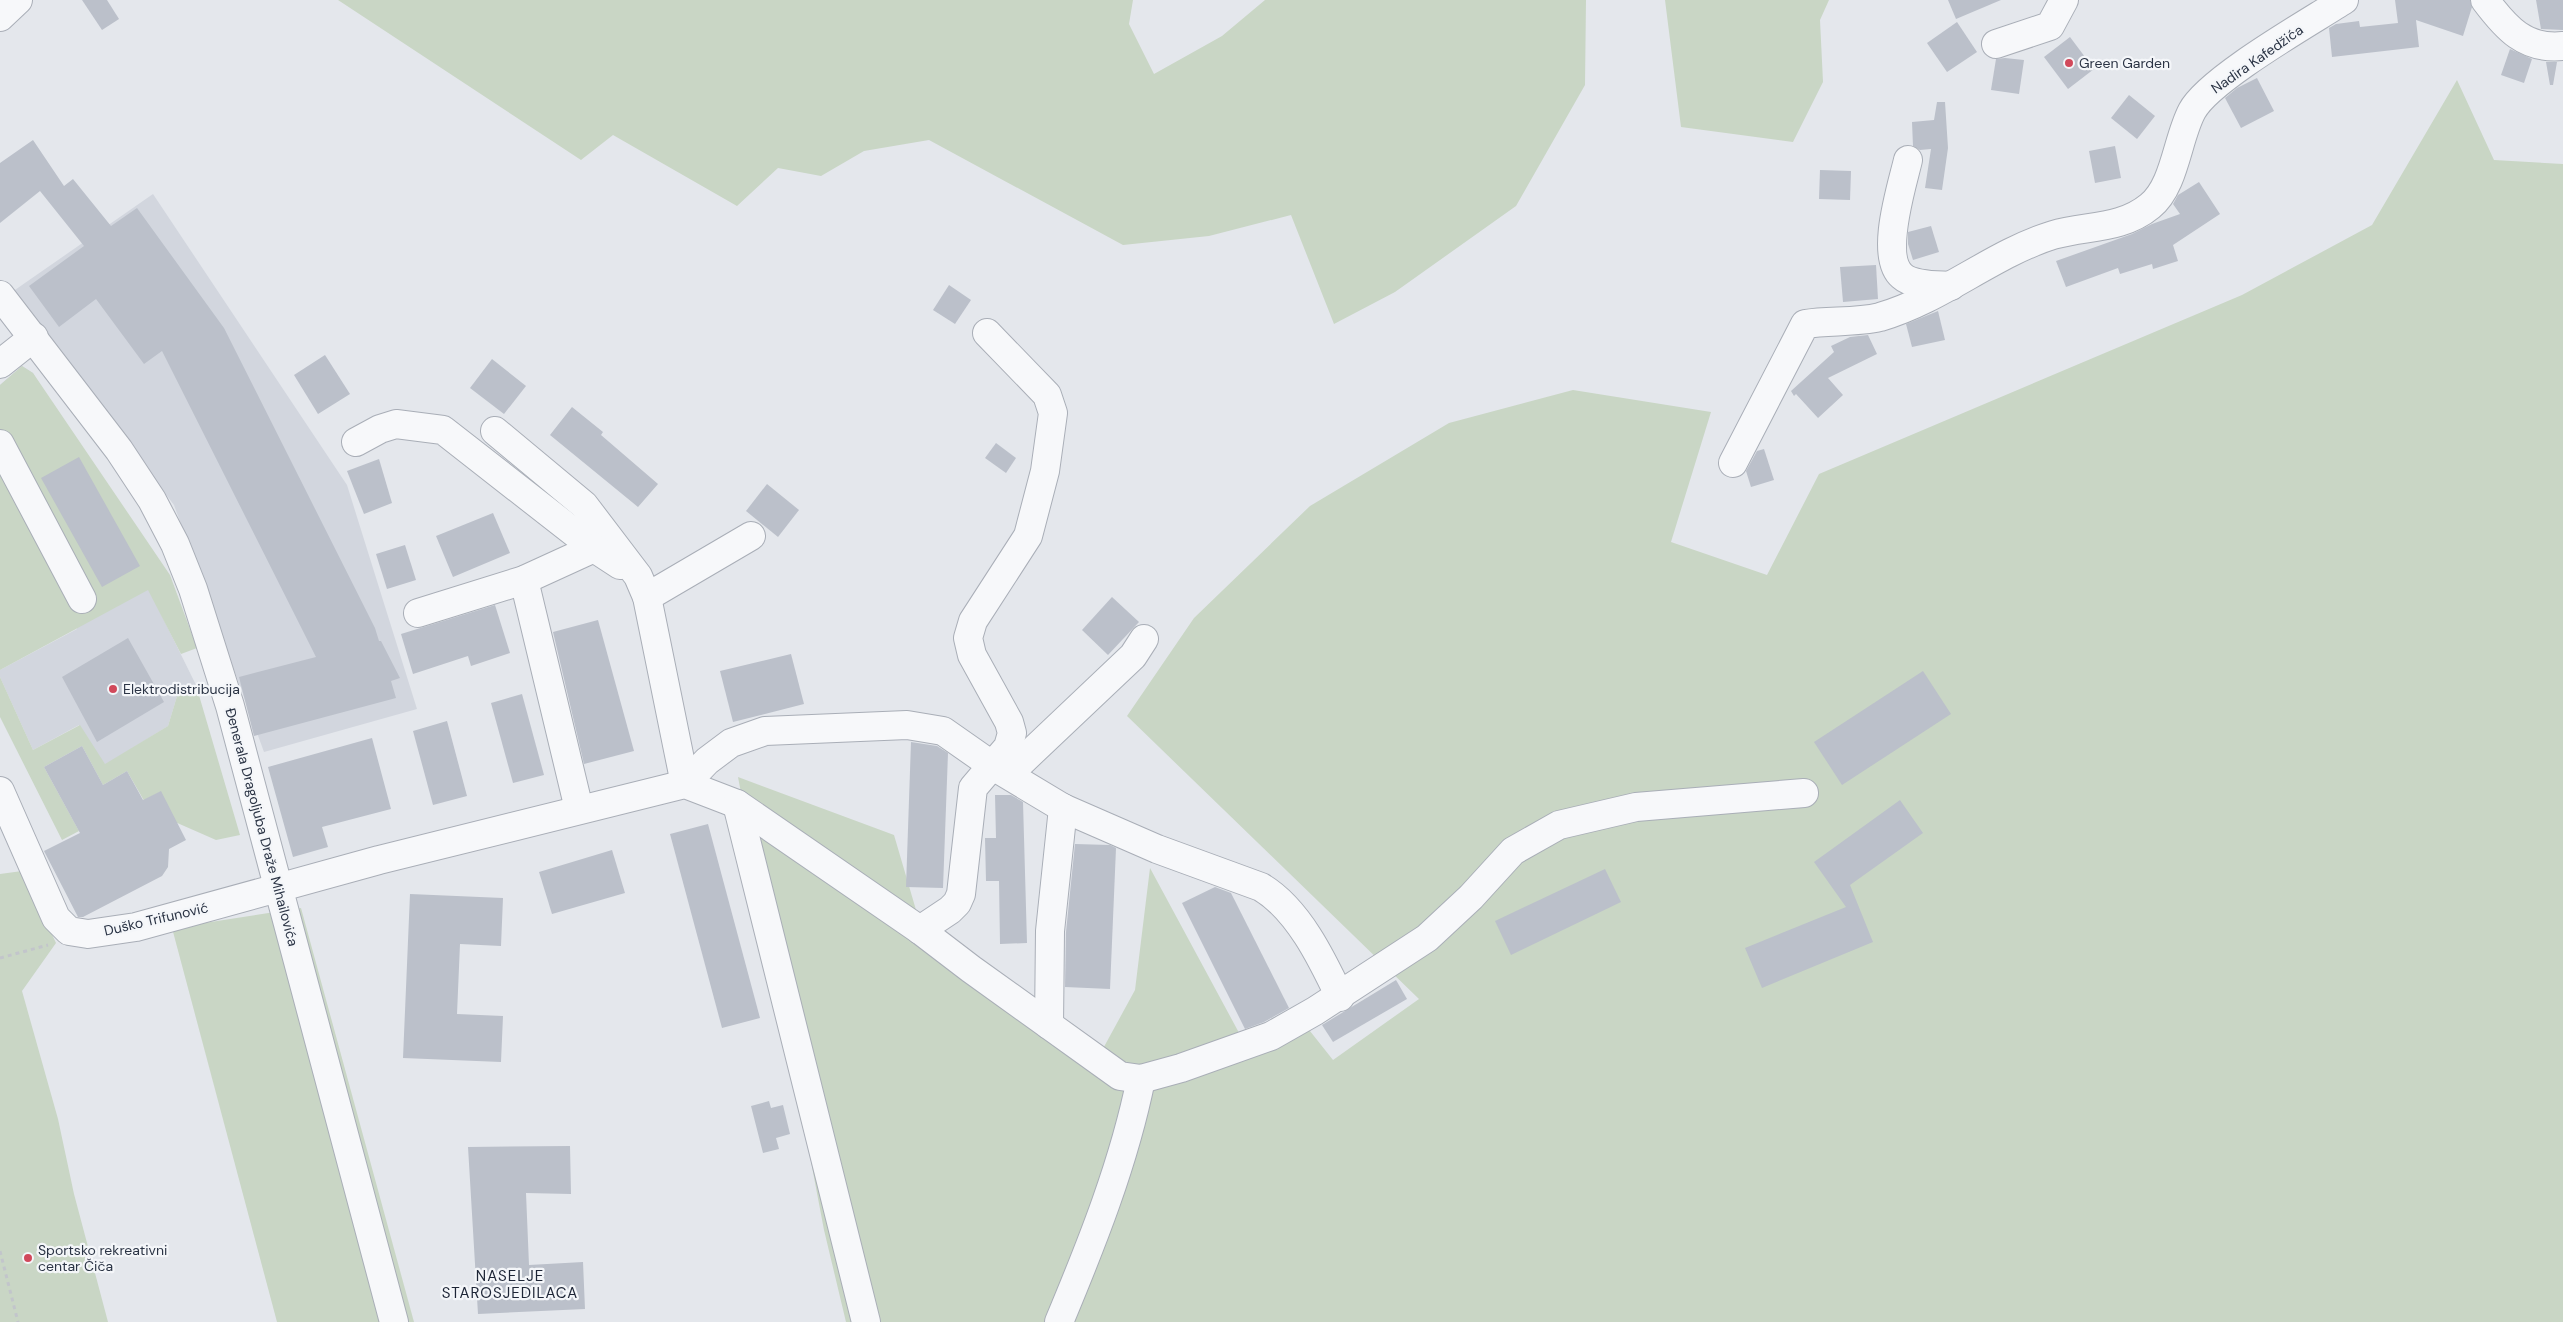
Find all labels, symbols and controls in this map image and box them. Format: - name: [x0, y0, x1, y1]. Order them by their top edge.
- street label: Nadira Kafedžića: [2208, 21, 2306, 97]
- place label: Green Garden: [2079, 54, 2170, 72]
- marker: Green Garden: [2063, 57, 2075, 69]
- place label: Elektrodistribucija: [123, 680, 240, 698]
- marker: Elektrodistribucija: [107, 683, 119, 695]
- street label: Đenerala Dragoljuba Draže Mihailovića: [221, 706, 303, 948]
- street label: Duško Trifunović: [102, 898, 210, 940]
- place label: Sportsko rekreativni centar Čiča: [38, 1241, 167, 1275]
- marker: Sportsko rekreativni centar Čiča: [22, 1252, 34, 1264]
- district label: NASELJE STAROSJEDILACA: [442, 1266, 578, 1303]

